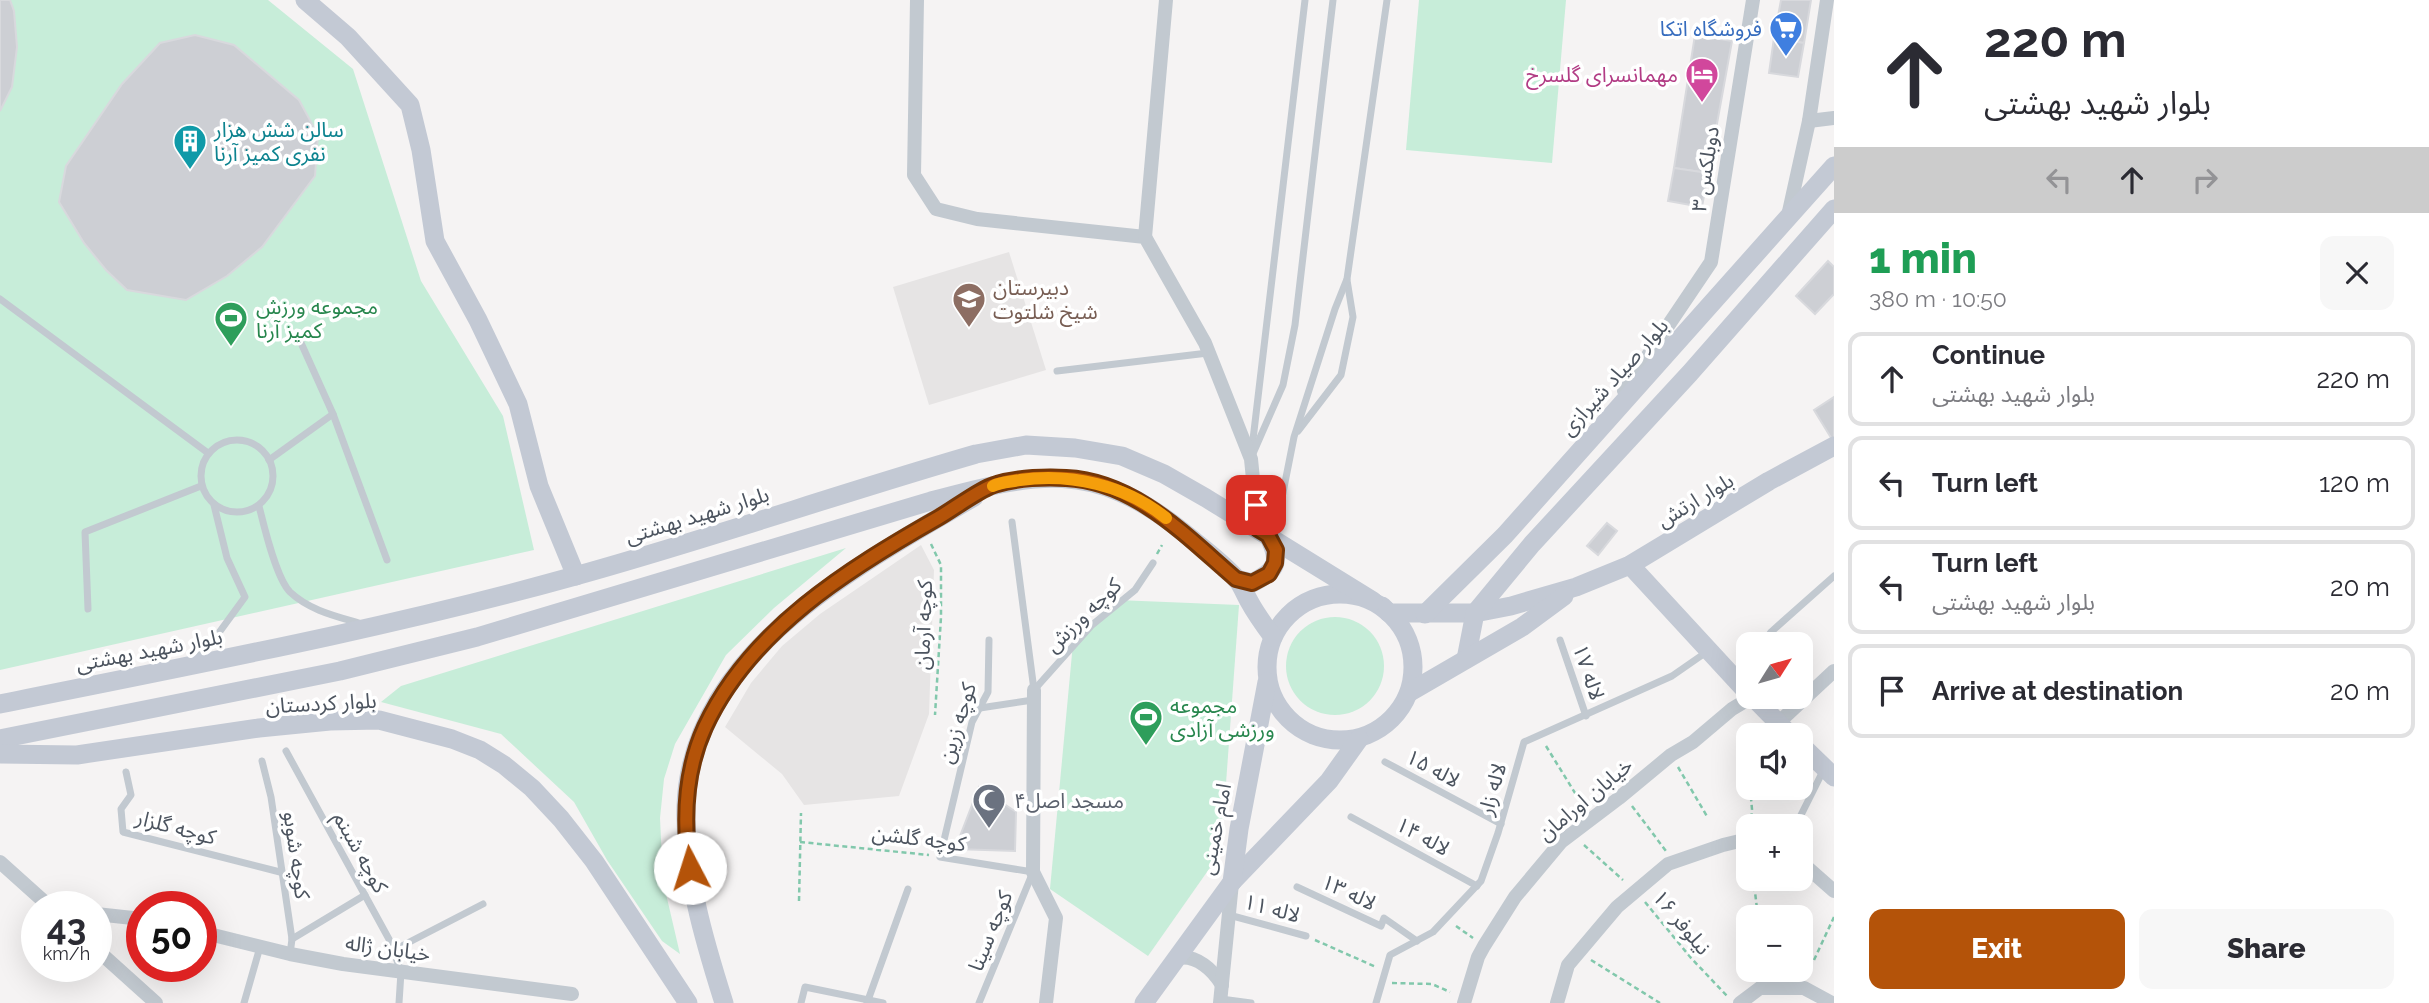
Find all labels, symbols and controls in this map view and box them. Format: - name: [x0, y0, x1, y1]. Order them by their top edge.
- supermarket icon: فروشگاه اتکا: [1767, 9, 1805, 58]
- text: 220 m: [1984, 11, 2127, 68]
- place label: فروشگاه اتکا: [1660, 16, 1762, 41]
- icon: ahead: [1869, 28, 1960, 119]
- hotel icon: مهمانسرای گلسرخ: [1683, 55, 1721, 104]
- place label: مهمانسرای گلسرخ: [1526, 62, 1678, 90]
- text: بلوار شهید بهشتی: [1984, 84, 2211, 121]
- place label: سالن شش هزار نفری کمیز آرنا: [213, 117, 344, 166]
- building icon: سالن شش هزار نفری کمیز آرنا: [171, 122, 209, 171]
- street label: دوبلکس ۳: [1686, 125, 1724, 213]
- icon: left: [2040, 161, 2078, 199]
- icon: ahead: [2113, 161, 2151, 199]
- icon: right: [2186, 161, 2224, 199]
- text: 1 min: [1869, 234, 1977, 283]
- button: close: [2320, 236, 2394, 310]
- place label: دبیرستان شیخ شلتوت: [993, 275, 1098, 327]
- school or university icon: دبیرستان شیخ شلتوت: [950, 280, 988, 329]
- text: 380 m · 10:50: [1869, 285, 2007, 312]
- place label: مجموعه ورزش کمیز آرنا: [256, 294, 378, 343]
- sports icon: مجموعه ورزش کمیز آرنا: [212, 299, 250, 348]
- street label: بلوار صیاد شیرازی: [1555, 313, 1673, 441]
- text: Continue: [1932, 340, 2045, 370]
- icon: ahead: [1873, 360, 1911, 398]
- text: 220 m: [2316, 364, 2390, 394]
- text: بلوار شهید بهشتی: [1932, 380, 2095, 407]
- icon: left: [1873, 464, 1911, 502]
- street label: بلوار ارتش: [1652, 467, 1738, 533]
- text: Turn left: [1932, 468, 2038, 498]
- text: 120 m: [2319, 468, 2390, 498]
- pin: [1226, 475, 1286, 535]
- street label: بلوار شهید بهشتی: [622, 481, 772, 549]
- icon: arrive: [1237, 486, 1275, 524]
- text: Turn left: [1932, 548, 2038, 578]
- icon: left: [1873, 568, 1911, 606]
- street label: کوچه ورزش: [1040, 572, 1127, 658]
- text: 20 m: [2330, 572, 2390, 602]
- street label: کوچه آرمان: [909, 579, 938, 670]
- text: بلوار شهید بهشتی: [1932, 588, 2095, 615]
- street label: بلوار شهید بهشتی: [74, 624, 224, 676]
- north arrow: [1736, 632, 1813, 709]
- map controls: [1736, 632, 1813, 982]
- street label: لاله ۱۷: [1568, 641, 1610, 703]
- icon: arrive: [1873, 672, 1911, 710]
- text: Arrive at destination: [1932, 676, 2183, 706]
- text: 20 m: [2330, 676, 2390, 706]
- street label: کوچه زرین: [933, 679, 982, 767]
- street label: بلوار کردستان: [265, 688, 377, 718]
- place label: مجموعه ورزشی آزادی: [1170, 693, 1275, 742]
- sports icon: مجموعه ورزشی آزادی: [1127, 698, 1165, 747]
- button: sound: [1736, 723, 1813, 800]
- street label: لاله ۱۵: [1402, 744, 1464, 792]
- street label: خیابان اورامان: [1533, 752, 1637, 846]
- street label: لاله زار: [1472, 760, 1511, 819]
- mosque icon: مسجد اصل۴: [970, 781, 1008, 830]
- street label: امام خمینی: [1194, 781, 1240, 878]
- place label: مسجد اصل۴: [1014, 788, 1124, 813]
- street label: کوچه گلزار: [132, 804, 219, 851]
- street label: کوچه شبنم: [326, 807, 394, 899]
- street label: کوچه شوبو: [277, 809, 316, 901]
- street label: لاله ۱۴: [1392, 811, 1454, 861]
- button: +: [1736, 814, 1813, 891]
- street label: کوچه گلشن: [870, 820, 968, 857]
- position arrow: [653, 831, 727, 905]
- street label: لاله ۱۳: [1318, 869, 1380, 915]
- street label: نیلوفر ۱۶: [1648, 885, 1716, 959]
- street label: کوچه سینا: [963, 887, 1018, 975]
- street label: لاله ۱۱: [1241, 889, 1303, 927]
- speed limit sign: 50: [126, 891, 217, 982]
- button: −: [1736, 905, 1813, 982]
- text: 43: [47, 907, 86, 948]
- button: Exit: [1869, 909, 2125, 989]
- button: Share: [2139, 909, 2394, 989]
- street label: خیابان ژاله: [344, 930, 432, 966]
- text: km/h: [43, 943, 90, 964]

